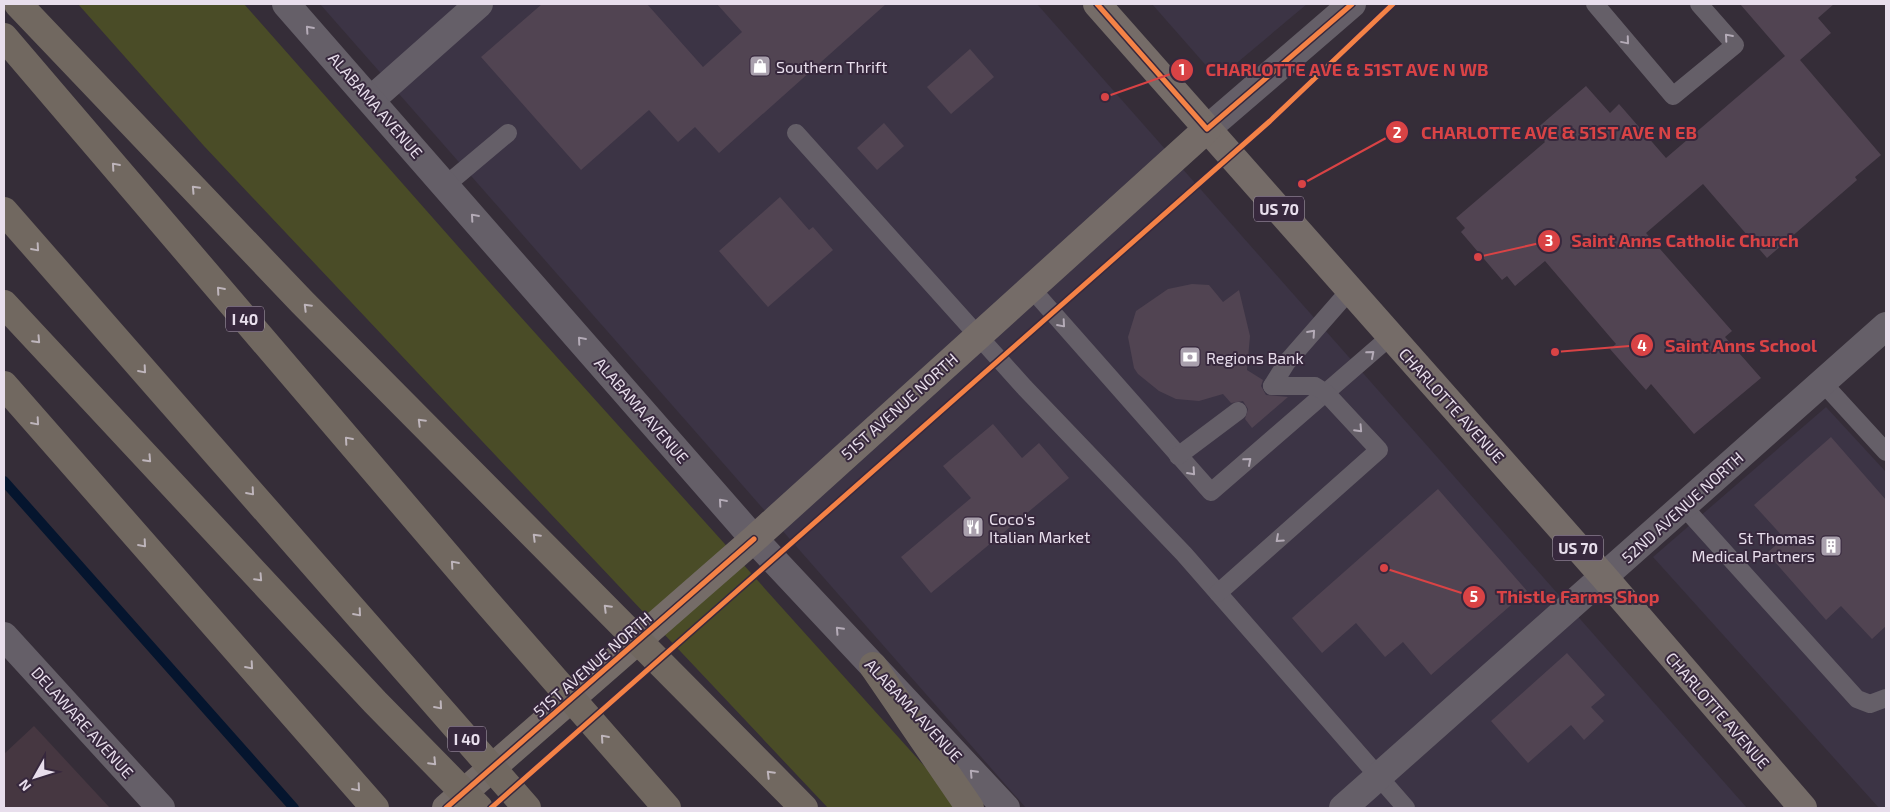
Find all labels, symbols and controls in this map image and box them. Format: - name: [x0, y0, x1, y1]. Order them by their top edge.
- one-way arrow: [306, 26, 315, 35]
- one-way arrow: [1724, 34, 1733, 43]
- one-way arrow: [1621, 35, 1629, 44]
- street label: ALABAMA AVENUE: [325, 48, 427, 162]
- shop icon: Southern Thrift: [748, 54, 772, 78]
- callout: CHARLOTTE AVE & 51ST AVE N WB: [1170, 54, 1499, 87]
- place label: Southern Thrift: [776, 57, 887, 76]
- text: CHARLOTTE AVE & 51ST AVE N WB: [1205, 58, 1489, 80]
- text: 1: [1179, 60, 1185, 78]
- callout: CHARLOTTE AVE & 51ST AVE N EB: [1385, 116, 1707, 149]
- text: CHARLOTTE AVE & 51ST AVE N EB: [1421, 121, 1697, 143]
- text: 2: [1393, 123, 1402, 141]
- one-way arrow: [111, 163, 120, 172]
- one-way arrow: [192, 185, 201, 194]
- road number: US 70: [1254, 196, 1304, 222]
- one-way arrow: [471, 214, 480, 223]
- callout: Saint Anns Catholic Church: [1536, 224, 1809, 257]
- text: Saint Anns Catholic Church: [1571, 229, 1799, 251]
- text: 3: [1545, 231, 1553, 249]
- one-way arrow: [30, 242, 39, 251]
- one-way arrow: [217, 287, 226, 296]
- one-way arrow: [303, 304, 312, 313]
- road number: I 40: [226, 306, 264, 332]
- one-way arrow: [1056, 318, 1065, 327]
- callout: Saint Anns School: [1630, 329, 1827, 362]
- one-way arrow: [1306, 330, 1315, 339]
- text: Saint Anns School: [1665, 334, 1817, 356]
- one-way arrow: [31, 335, 40, 344]
- one-way arrow: [578, 336, 587, 345]
- text: 4: [1637, 336, 1647, 354]
- street label: CHARLOTTE AVENUE: [1395, 344, 1509, 466]
- bank icon: Regions Bank: [1178, 345, 1202, 369]
- place label: Regions Bank: [1206, 348, 1304, 367]
- street label: 51ST AVENUE NORTH: [837, 349, 961, 463]
- one-way arrow: [1365, 351, 1374, 360]
- street label: ALABAMA AVENUE: [591, 353, 693, 467]
- one-way arrow: [138, 364, 147, 373]
- one-way arrow: [30, 416, 39, 425]
- one-way arrow: [418, 419, 427, 428]
- one-way arrow: [1353, 423, 1362, 432]
- one-way arrow: [346, 437, 354, 446]
- street label: 52ND AVENUE NORTH: [1617, 447, 1747, 567]
- one-way arrow: [142, 453, 151, 462]
- one-way arrow: [1242, 457, 1251, 466]
- one-way arrow: [1187, 466, 1196, 475]
- one-way arrow: [245, 486, 254, 495]
- one-way arrow: [719, 499, 728, 508]
- place label: Coco's Italian Market: [989, 509, 1090, 546]
- restaurant icon: Coco's Italian Market: [961, 515, 985, 539]
- place label: St Thomas Medical Partners: [1692, 528, 1815, 565]
- one-way arrow: [1275, 533, 1284, 542]
- one-way arrow: [533, 534, 542, 543]
- building icon: St Thomas Medical Partners: [1819, 534, 1843, 558]
- road number: US 70: [1553, 536, 1603, 560]
- one-way arrow: [137, 538, 146, 547]
- one-way arrow: [451, 560, 460, 569]
- one-way arrow: [253, 572, 262, 581]
- callout: Thistle Farms Shop: [1461, 580, 1670, 613]
- text: Thistle Farms Shop: [1496, 585, 1660, 607]
- text: 5: [1470, 587, 1478, 605]
- one-way arrow: [603, 605, 612, 614]
- one-way arrow: [352, 608, 361, 617]
- street label: 51ST AVENUE NORTH: [529, 608, 655, 720]
- one-way arrow: [836, 627, 845, 636]
- street label: CHARLOTTE AVENUE: [1662, 648, 1774, 772]
- street label: ALABAMA AVENUE: [861, 655, 967, 765]
- one-way arrow: [244, 660, 253, 669]
- street label: DELAWARE AVENUE: [28, 662, 138, 782]
- one-way arrow: [433, 700, 441, 709]
- road number: I 40: [448, 726, 486, 752]
- one-way arrow: [601, 734, 610, 743]
- north arrow: [10, 752, 60, 802]
- one-way arrow: [428, 756, 437, 765]
- one-way arrow: [970, 769, 979, 778]
- one-way arrow: [767, 770, 776, 779]
- text: N: [15, 776, 34, 795]
- one-way arrow: [352, 783, 361, 792]

